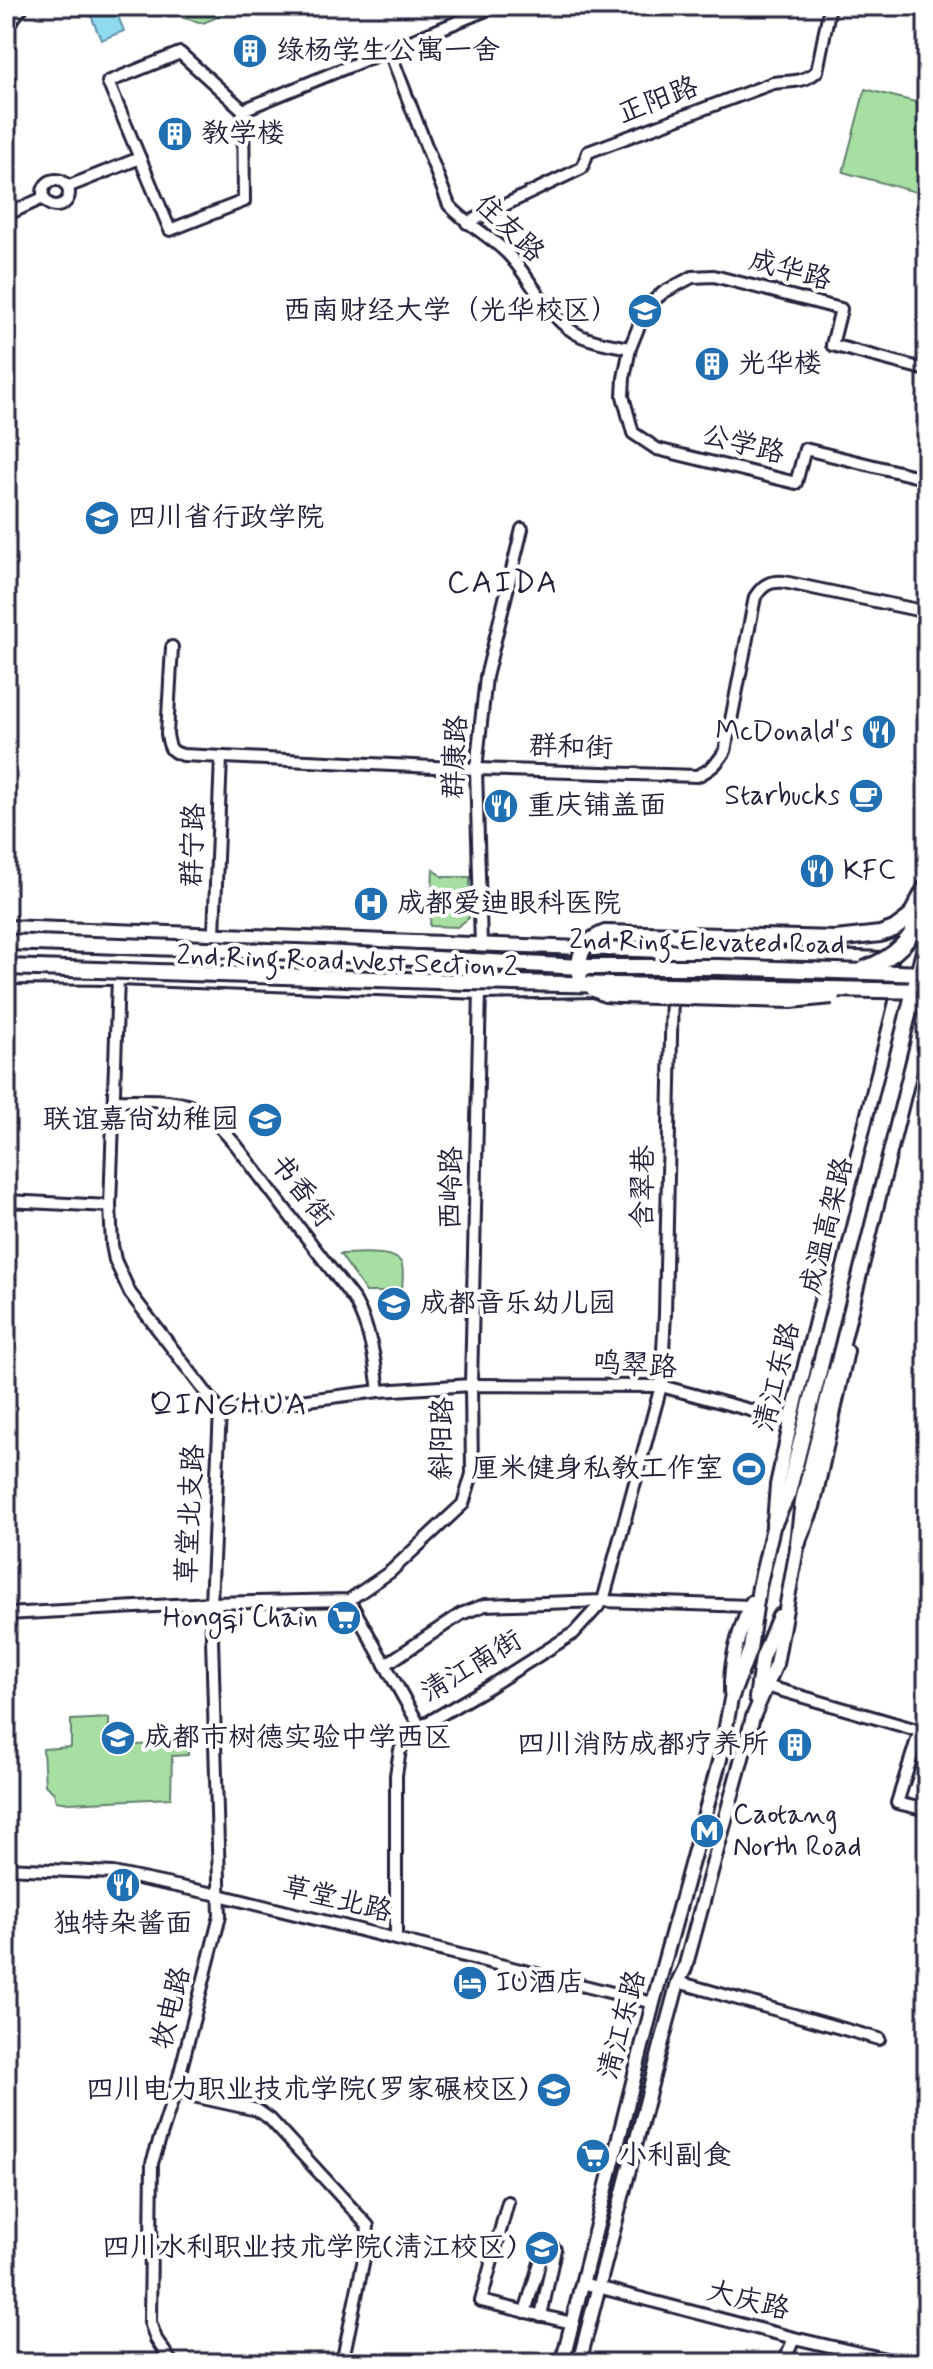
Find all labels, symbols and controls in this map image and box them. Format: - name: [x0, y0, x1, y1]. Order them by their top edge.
- building icon: 绿杨学生公寓一舍: [231, 32, 269, 70]
- place label: 绿杨学生公寓一舍: [276, 33, 500, 70]
- street label: 正阳路: [612, 69, 704, 133]
- building icon: 教学楼: [156, 115, 194, 153]
- place label: 教学楼: [201, 116, 285, 153]
- street label: 住友路: [466, 187, 552, 271]
- street label: 成华路: [745, 242, 835, 300]
- school or university icon: 西南财经大学（光华校区）: [626, 292, 664, 330]
- place label: 西南财经大学（光华校区）: [283, 293, 619, 330]
- building icon: 光华楼: [693, 345, 731, 383]
- place label: 光华楼: [738, 346, 822, 383]
- street label: 公学路: [698, 417, 788, 473]
- school or university icon: 四川省行政学院: [83, 499, 121, 537]
- place label: 四川省行政学院: [128, 500, 324, 537]
- district label: CAIDA: [447, 562, 559, 604]
- restaurant icon: McDonald's: [860, 713, 898, 751]
- street label: 群康路: [435, 714, 477, 800]
- place label: McDonald's: [716, 714, 853, 751]
- street label: 群和街: [528, 728, 614, 768]
- cafe icon: Starbucks: [847, 777, 885, 815]
- place label: Starbucks: [724, 778, 840, 815]
- restaurant icon: 重庆铺盖面: [482, 787, 520, 825]
- place label: 重庆铺盖面: [527, 788, 667, 825]
- street label: 群宁路: [174, 802, 214, 888]
- restaurant icon: KFC: [798, 852, 836, 890]
- place label: KFC: [843, 853, 896, 890]
- hospital icon: 成都爱迪眼科医院: [352, 885, 390, 923]
- place label: 成都爱迪眼科医院: [397, 886, 621, 923]
- street label: 2nd Ring Elevated Road: [569, 922, 845, 967]
- street label: 2nd Ring Road West Section 2: [176, 938, 518, 989]
- school or university icon: 联谊嘉尚幼稚园: [246, 1101, 284, 1139]
- place label: 联谊嘉尚幼稚园: [43, 1102, 239, 1139]
- street label: 含翠巷: [625, 1144, 663, 1229]
- street label: 西岭路: [433, 1146, 471, 1230]
- street label: 书香街: [261, 1147, 341, 1235]
- street label: 成温高架路: [793, 1154, 863, 1298]
- school or university icon: 成都音乐幼儿园: [375, 1285, 413, 1323]
- place label: 成都音乐幼儿园: [420, 1286, 616, 1323]
- street label: 清江东路: [747, 1318, 809, 1436]
- street label: 鸣翠路: [592, 1345, 678, 1387]
- district label: QINGHUA: [149, 1384, 309, 1426]
- street label: 斜阳路: [424, 1397, 462, 1481]
- street label: 草堂北支路: [169, 1443, 213, 1585]
- sports icon: 厘米健身私教工作室: [730, 1450, 768, 1488]
- place label: 厘米健身私教工作室: [471, 1451, 723, 1488]
- supermarket icon: Hongqi Chain: [325, 1599, 363, 1637]
- place label: Hongqi Chain: [163, 1600, 318, 1639]
- street label: 清江南街: [414, 1622, 530, 1712]
- school or university icon: 成都市树德实验中学西区: [99, 1719, 137, 1757]
- place label: 成都市树德实验中学西区: [144, 1720, 452, 1757]
- building icon: 四川消防成都疗养所: [776, 1726, 814, 1764]
- place label: 四川消防成都疗养所: [517, 1727, 769, 1764]
- place label: Caotang North Road: [733, 1797, 862, 1866]
- metro station icon: Caotang North Road: [688, 1812, 726, 1850]
- restaurant icon: 独特杂酱面: [104, 1866, 142, 1904]
- street label: 草堂北路: [278, 1869, 396, 1931]
- place label: 独特杂酱面: [53, 1906, 193, 1943]
- street label: 牧电路: [144, 1963, 200, 2053]
- hotel icon: IU酒店: [451, 1964, 489, 2002]
- place label: IU酒店: [496, 1965, 585, 2002]
- street label: 清江东路: [591, 1966, 655, 2084]
- school or university icon: 四川电力职业技术学院(罗家碾校区): [535, 2071, 573, 2109]
- place label: 四川电力职业技术学院(罗家碾校区): [86, 2072, 528, 2109]
- supermarket icon: 小利副食: [574, 2137, 612, 2175]
- place label: 小利副食: [619, 2138, 731, 2175]
- school or university icon: 四川水利职业技术学院(清江校区): [523, 2229, 561, 2267]
- place label: 四川水利职业技术学院(清江校区): [102, 2230, 516, 2267]
- street label: 大庆路: [703, 2273, 793, 2329]

